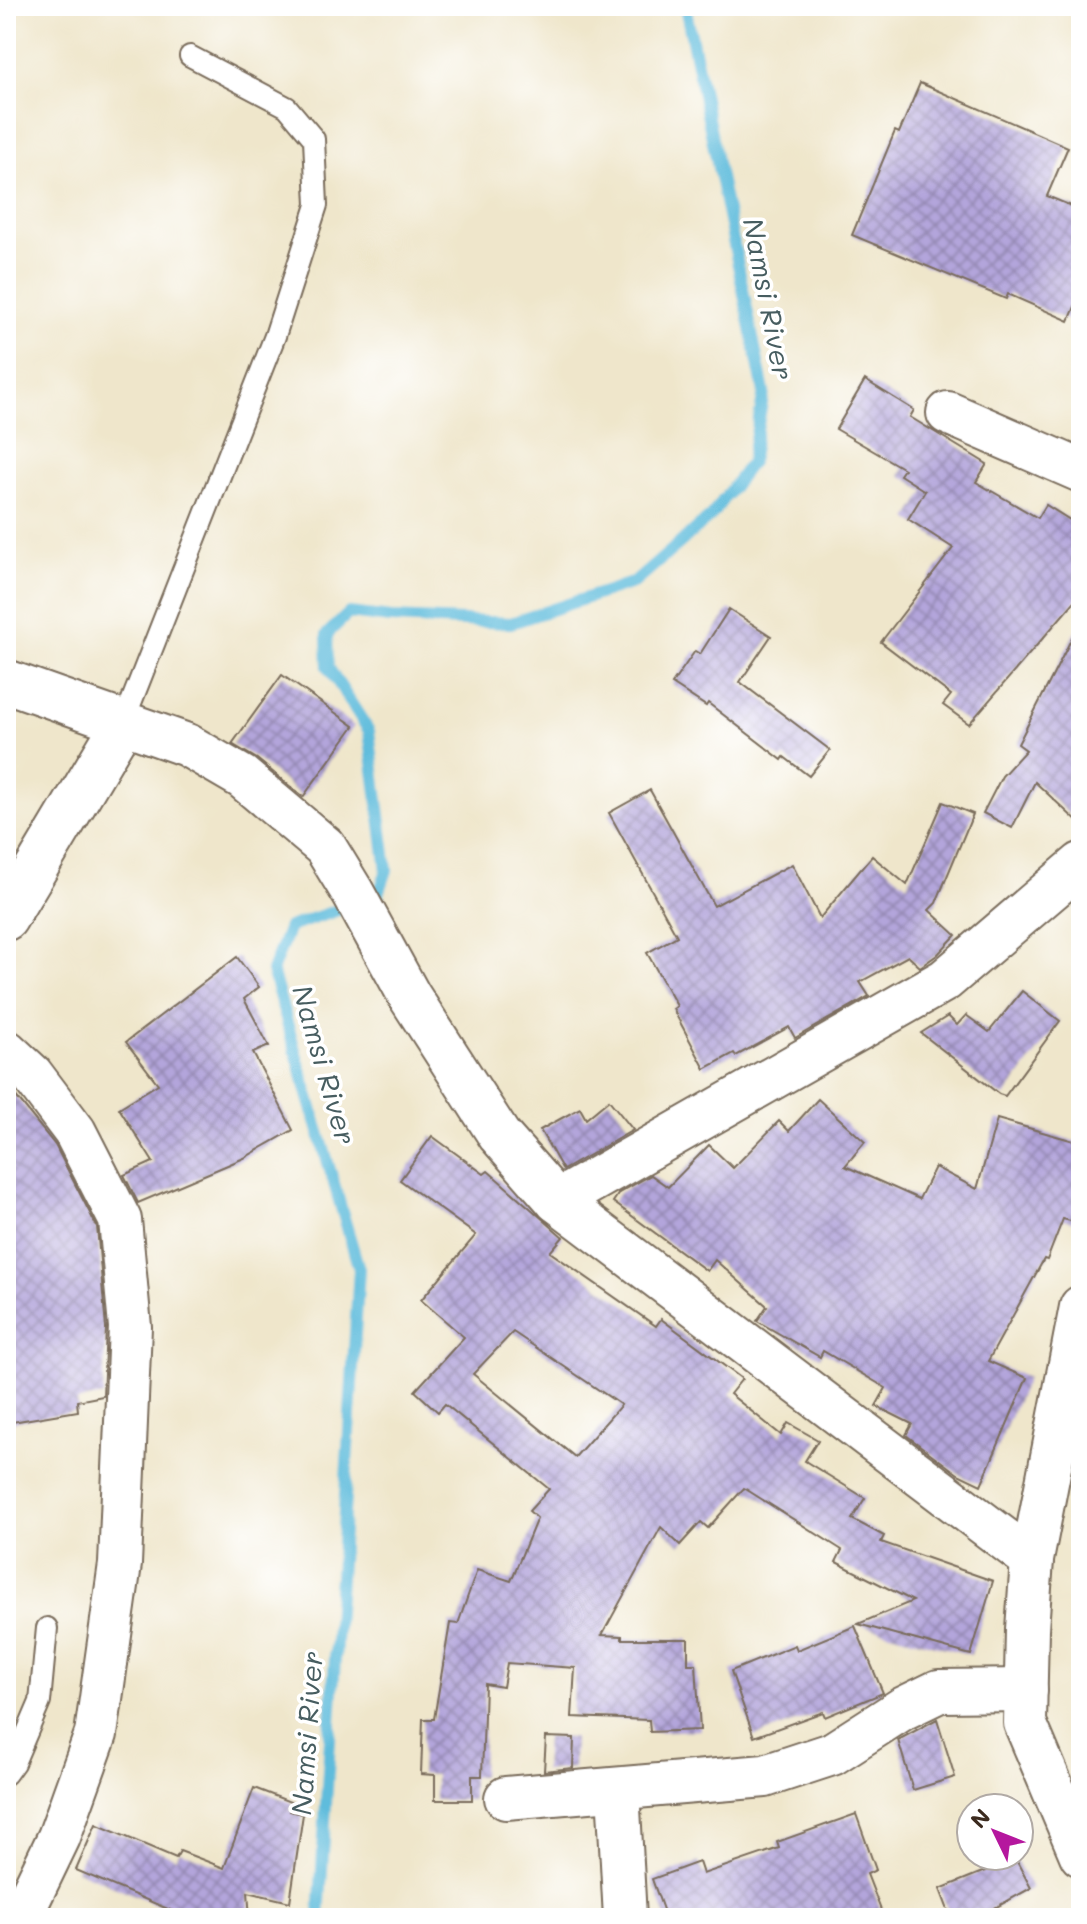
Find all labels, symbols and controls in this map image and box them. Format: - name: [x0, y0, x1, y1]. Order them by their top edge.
- water label: Namsi River: [736, 215, 802, 383]
- water label: Namsi River: [285, 981, 365, 1149]
- water label: Namsi River: [282, 1650, 330, 1816]
- north arrow: [955, 1792, 1035, 1872]
- text: N: [964, 1802, 996, 1834]

